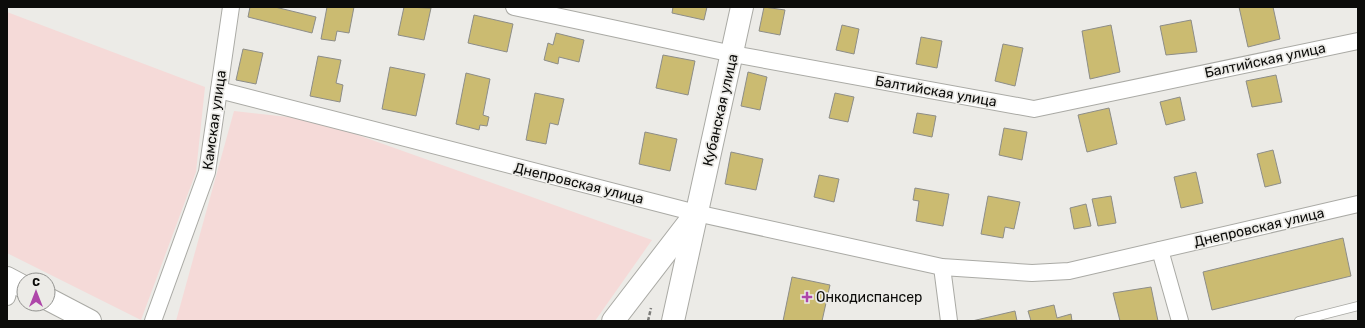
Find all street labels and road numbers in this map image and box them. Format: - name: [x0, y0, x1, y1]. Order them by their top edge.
- street label: Балтийская улица: [1203, 39, 1327, 82]
- street label: Кубанская улица: [699, 52, 742, 168]
- street label: Камская улица: [199, 69, 230, 171]
- street label: Балтийская улица: [874, 72, 998, 111]
- street label: Днепровская улица: [512, 159, 646, 208]
- street label: Днепровская улица: [1192, 204, 1326, 251]

